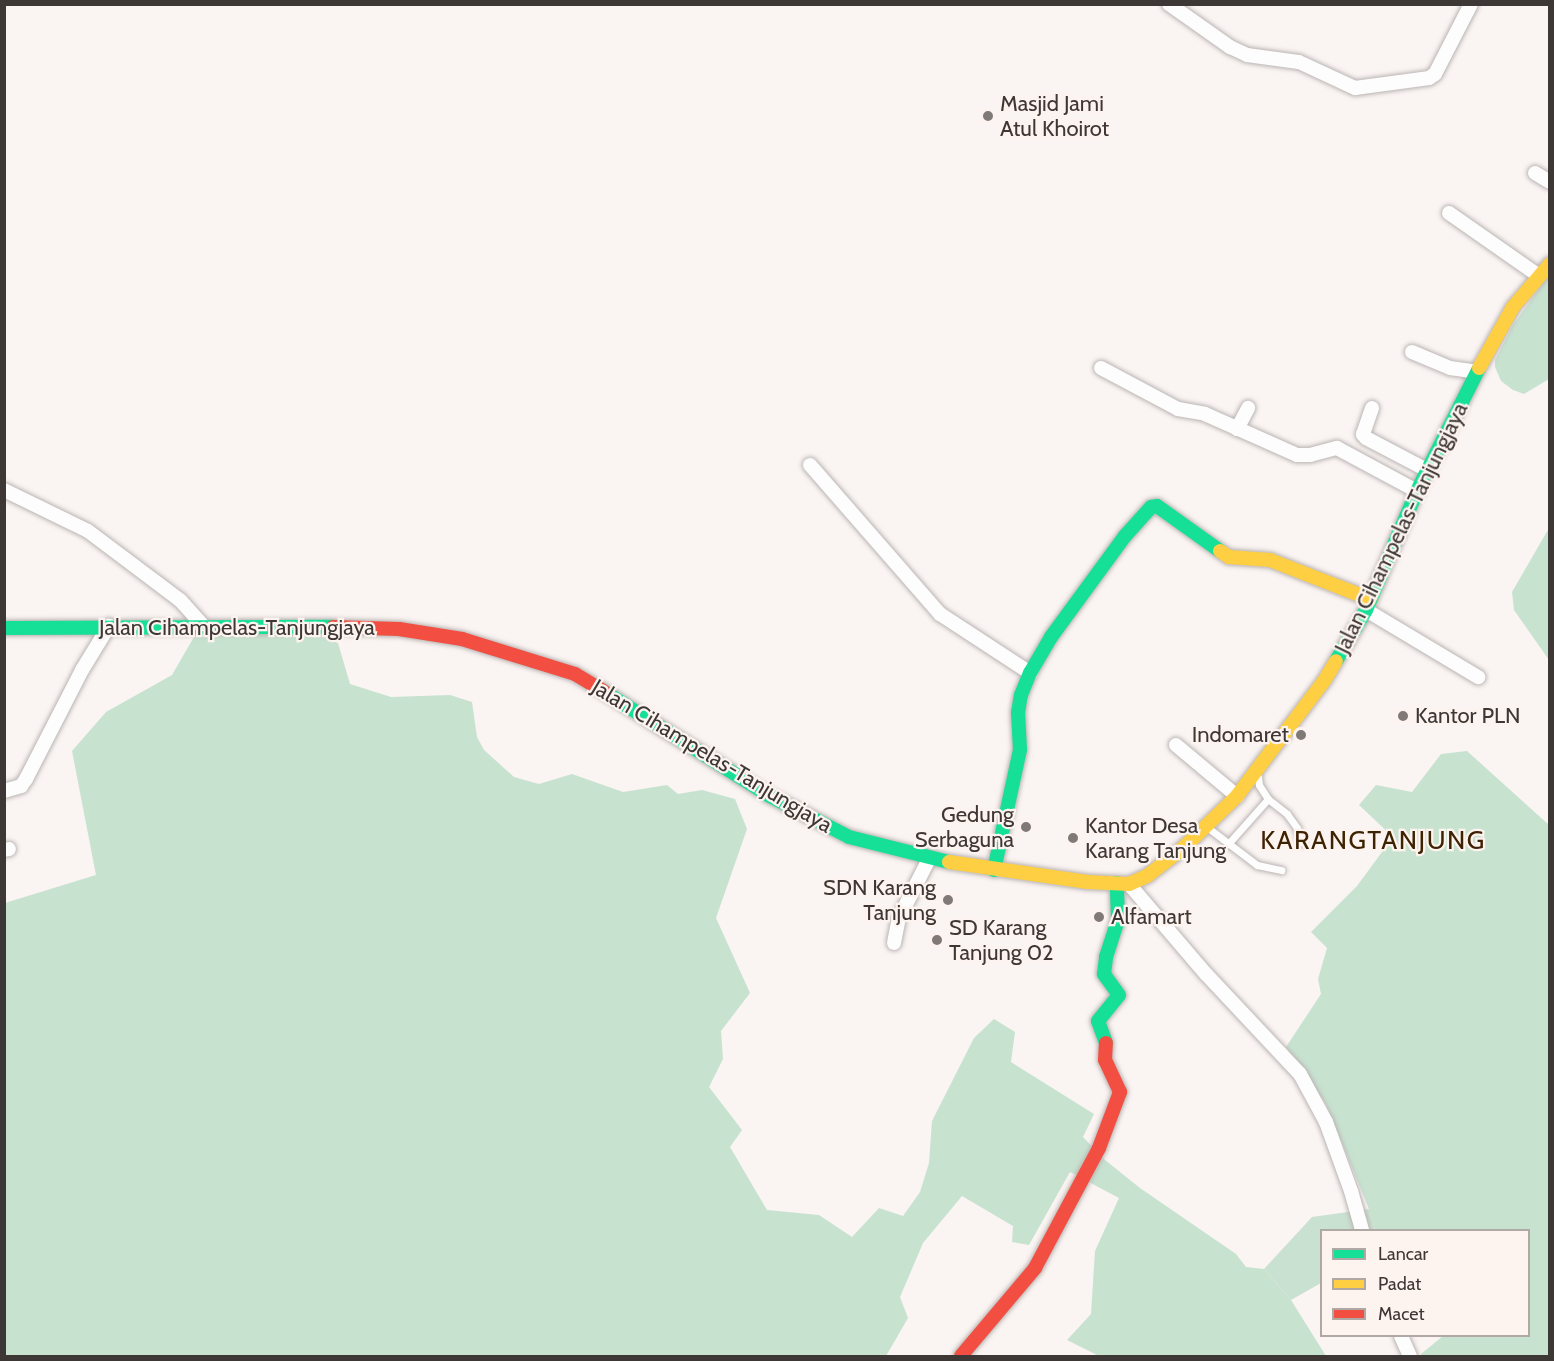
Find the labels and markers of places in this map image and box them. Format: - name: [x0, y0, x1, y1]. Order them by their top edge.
- place label: Masjid Jami Atul Khoirot: [1000, 90, 1109, 142]
- marker: Masjid Jami Atul Khoirot: [981, 109, 995, 123]
- place label: Kantor PLN: [1415, 703, 1521, 729]
- marker: Kantor PLN: [1396, 709, 1410, 723]
- place label: Indomaret: [1192, 722, 1289, 748]
- marker: Indomaret: [1294, 728, 1308, 742]
- place label: Gedung Serbaguna: [915, 801, 1014, 852]
- place label: Kantor Desa Karang Tanjung: [1085, 812, 1226, 864]
- marker: Gedung Serbaguna: [1019, 820, 1033, 834]
- marker: Kantor Desa Karang Tanjung: [1066, 831, 1080, 845]
- place label: SDN Karang Tanjung: [823, 874, 936, 926]
- marker: SDN Karang Tanjung: [941, 893, 955, 907]
- place label: Alfamart: [1111, 904, 1192, 930]
- marker: Alfamart: [1092, 910, 1106, 924]
- place label: SD Karang Tanjung 02: [949, 914, 1054, 966]
- marker: SD Karang Tanjung 02: [930, 933, 944, 947]

